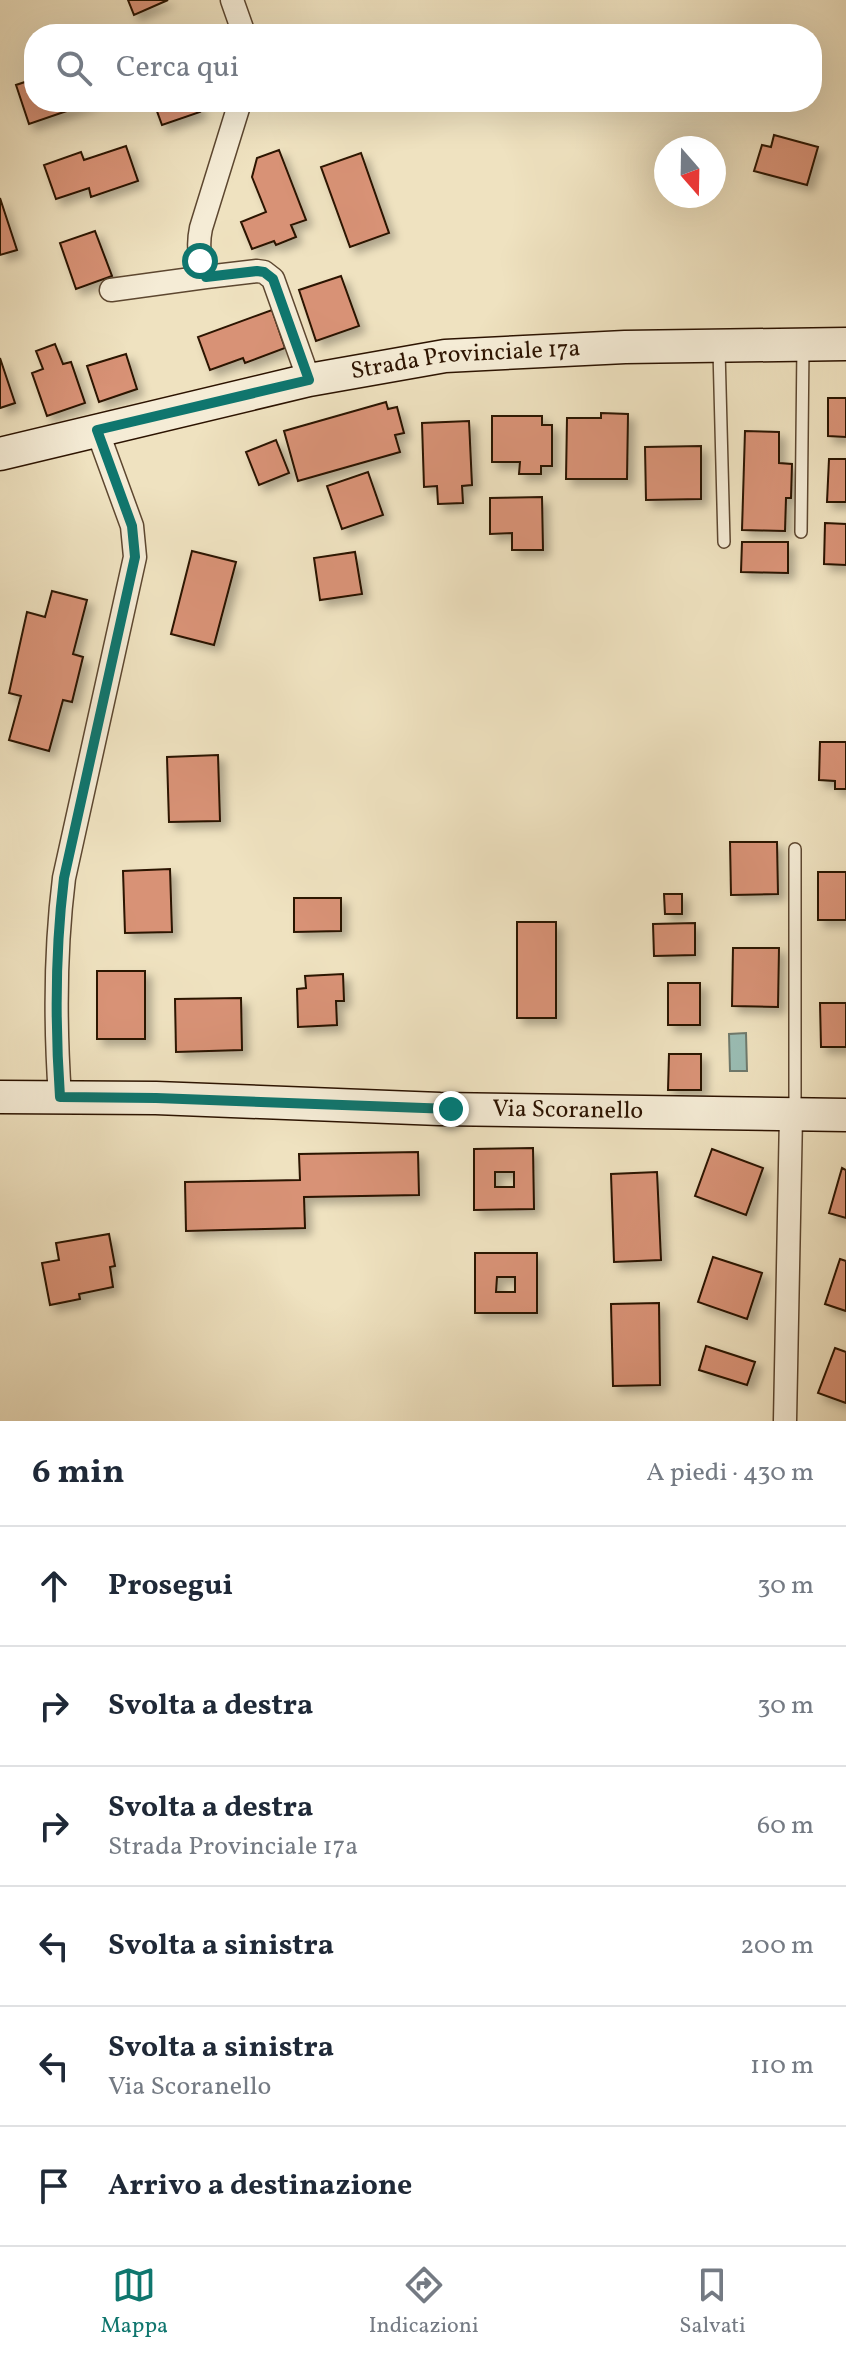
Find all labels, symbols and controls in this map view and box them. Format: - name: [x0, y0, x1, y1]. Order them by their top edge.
- search box: [24, 24, 822, 112]
- icon: search: [52, 46, 96, 90]
- text: Cerca qui: [116, 47, 239, 89]
- north arrow: [654, 136, 726, 208]
- route start: [182, 243, 218, 279]
- street label: Strada Provinciale 17a: [348, 332, 581, 389]
- route end: [433, 1091, 469, 1127]
- street label: Via Scoranello: [492, 1093, 643, 1129]
- text: 6 min: [32, 1450, 125, 1497]
- text: A piedi · 430 m: [646, 1455, 814, 1491]
- icon: ahead: [32, 1564, 76, 1608]
- text: Prosegui: [108, 1565, 233, 1607]
- text: 30 m: [757, 1568, 814, 1604]
- icon: right: [32, 1684, 76, 1728]
- text: Svolta a destra: [108, 1685, 313, 1727]
- text: 30 m: [757, 1688, 814, 1724]
- text: Svolta a destra: [108, 1787, 313, 1829]
- icon: right: [32, 1804, 76, 1848]
- text: 60 m: [757, 1808, 814, 1844]
- text: Strada Provinciale 17a: [108, 1829, 358, 1865]
- icon: left: [32, 1924, 76, 1968]
- text: Svolta a sinistra: [108, 1925, 334, 1967]
- text: 200 m: [740, 1928, 814, 1964]
- text: Svolta a sinistra: [108, 2027, 334, 2069]
- icon: left: [32, 2044, 76, 2088]
- text: 110 m: [750, 2048, 814, 2084]
- text: Via Scoranello: [108, 2069, 271, 2105]
- icon: arrive: [32, 2164, 76, 2208]
- text: Arrivo a destinazione: [108, 2165, 412, 2207]
- tab: Mappa: [100, 2263, 168, 2342]
- tab: Indicazioni: [369, 2263, 479, 2342]
- tab: Salvati: [679, 2263, 746, 2342]

